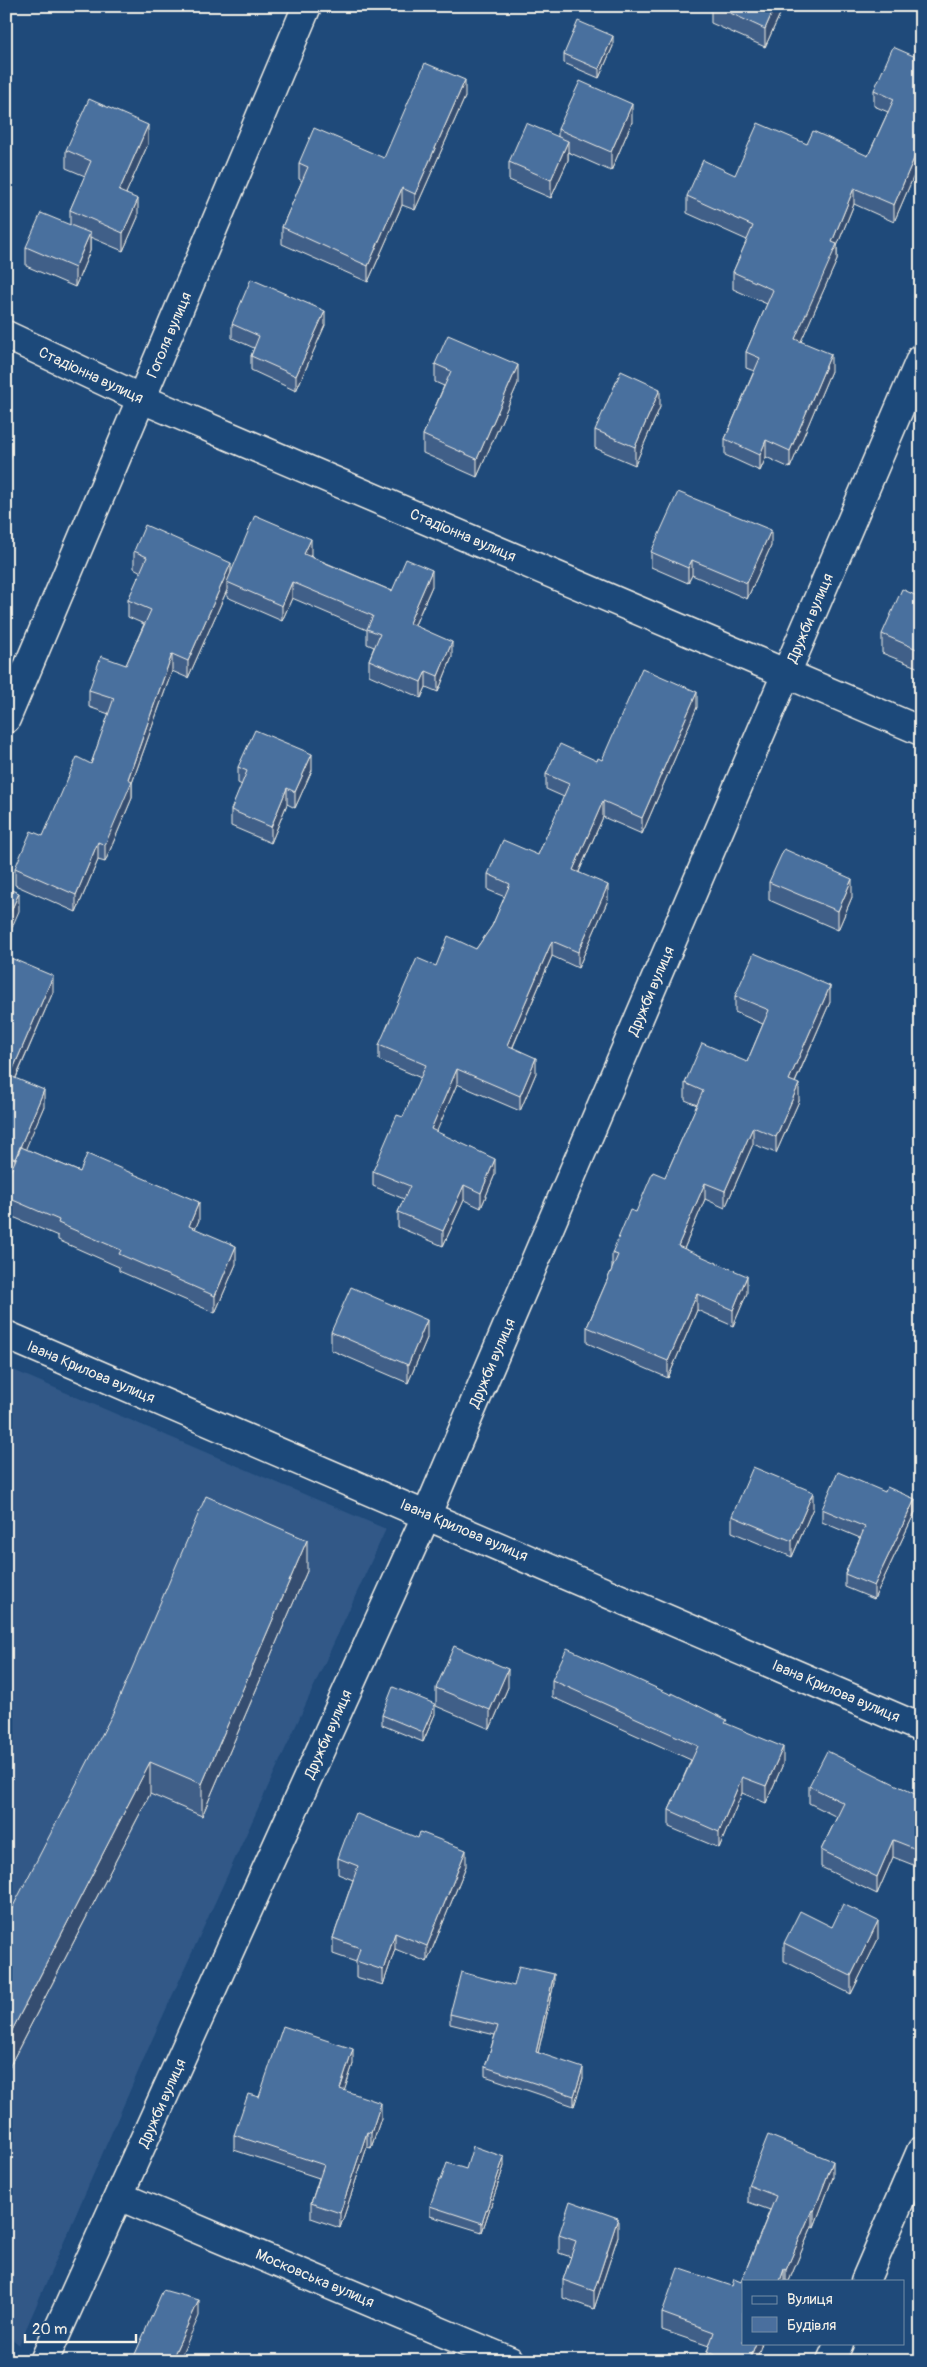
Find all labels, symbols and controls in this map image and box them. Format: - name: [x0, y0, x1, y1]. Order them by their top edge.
- street label: Гоголя вулиця: [143, 289, 196, 381]
- street label: Стадіонна вулиця: [35, 343, 146, 408]
- street label: Стадіонна вулиця: [407, 505, 519, 566]
- street label: Дружби вулиця: [783, 571, 838, 667]
- street label: Дружби вулиця: [624, 944, 679, 1040]
- street label: Дружби вулиця: [465, 1316, 520, 1412]
- street label: Івана Крилова вулиця: [24, 1337, 158, 1408]
- street label: Івана Крилова вулиця: [397, 1495, 531, 1566]
- street label: Івана Крилова вулиця: [769, 1656, 903, 1727]
- street label: Дружби вулиця: [300, 1687, 357, 1783]
- street label: Дружби вулиця: [134, 2056, 191, 2152]
- street label: Московська вулиця: [253, 2245, 377, 2312]
- legend: [742, 2280, 904, 2344]
- text: Вулиця: [787, 2290, 833, 2309]
- scale bar: [25, 2312, 136, 2344]
- text: Будівля: [787, 2316, 836, 2335]
- text: 20 m: [32, 2320, 67, 2339]

